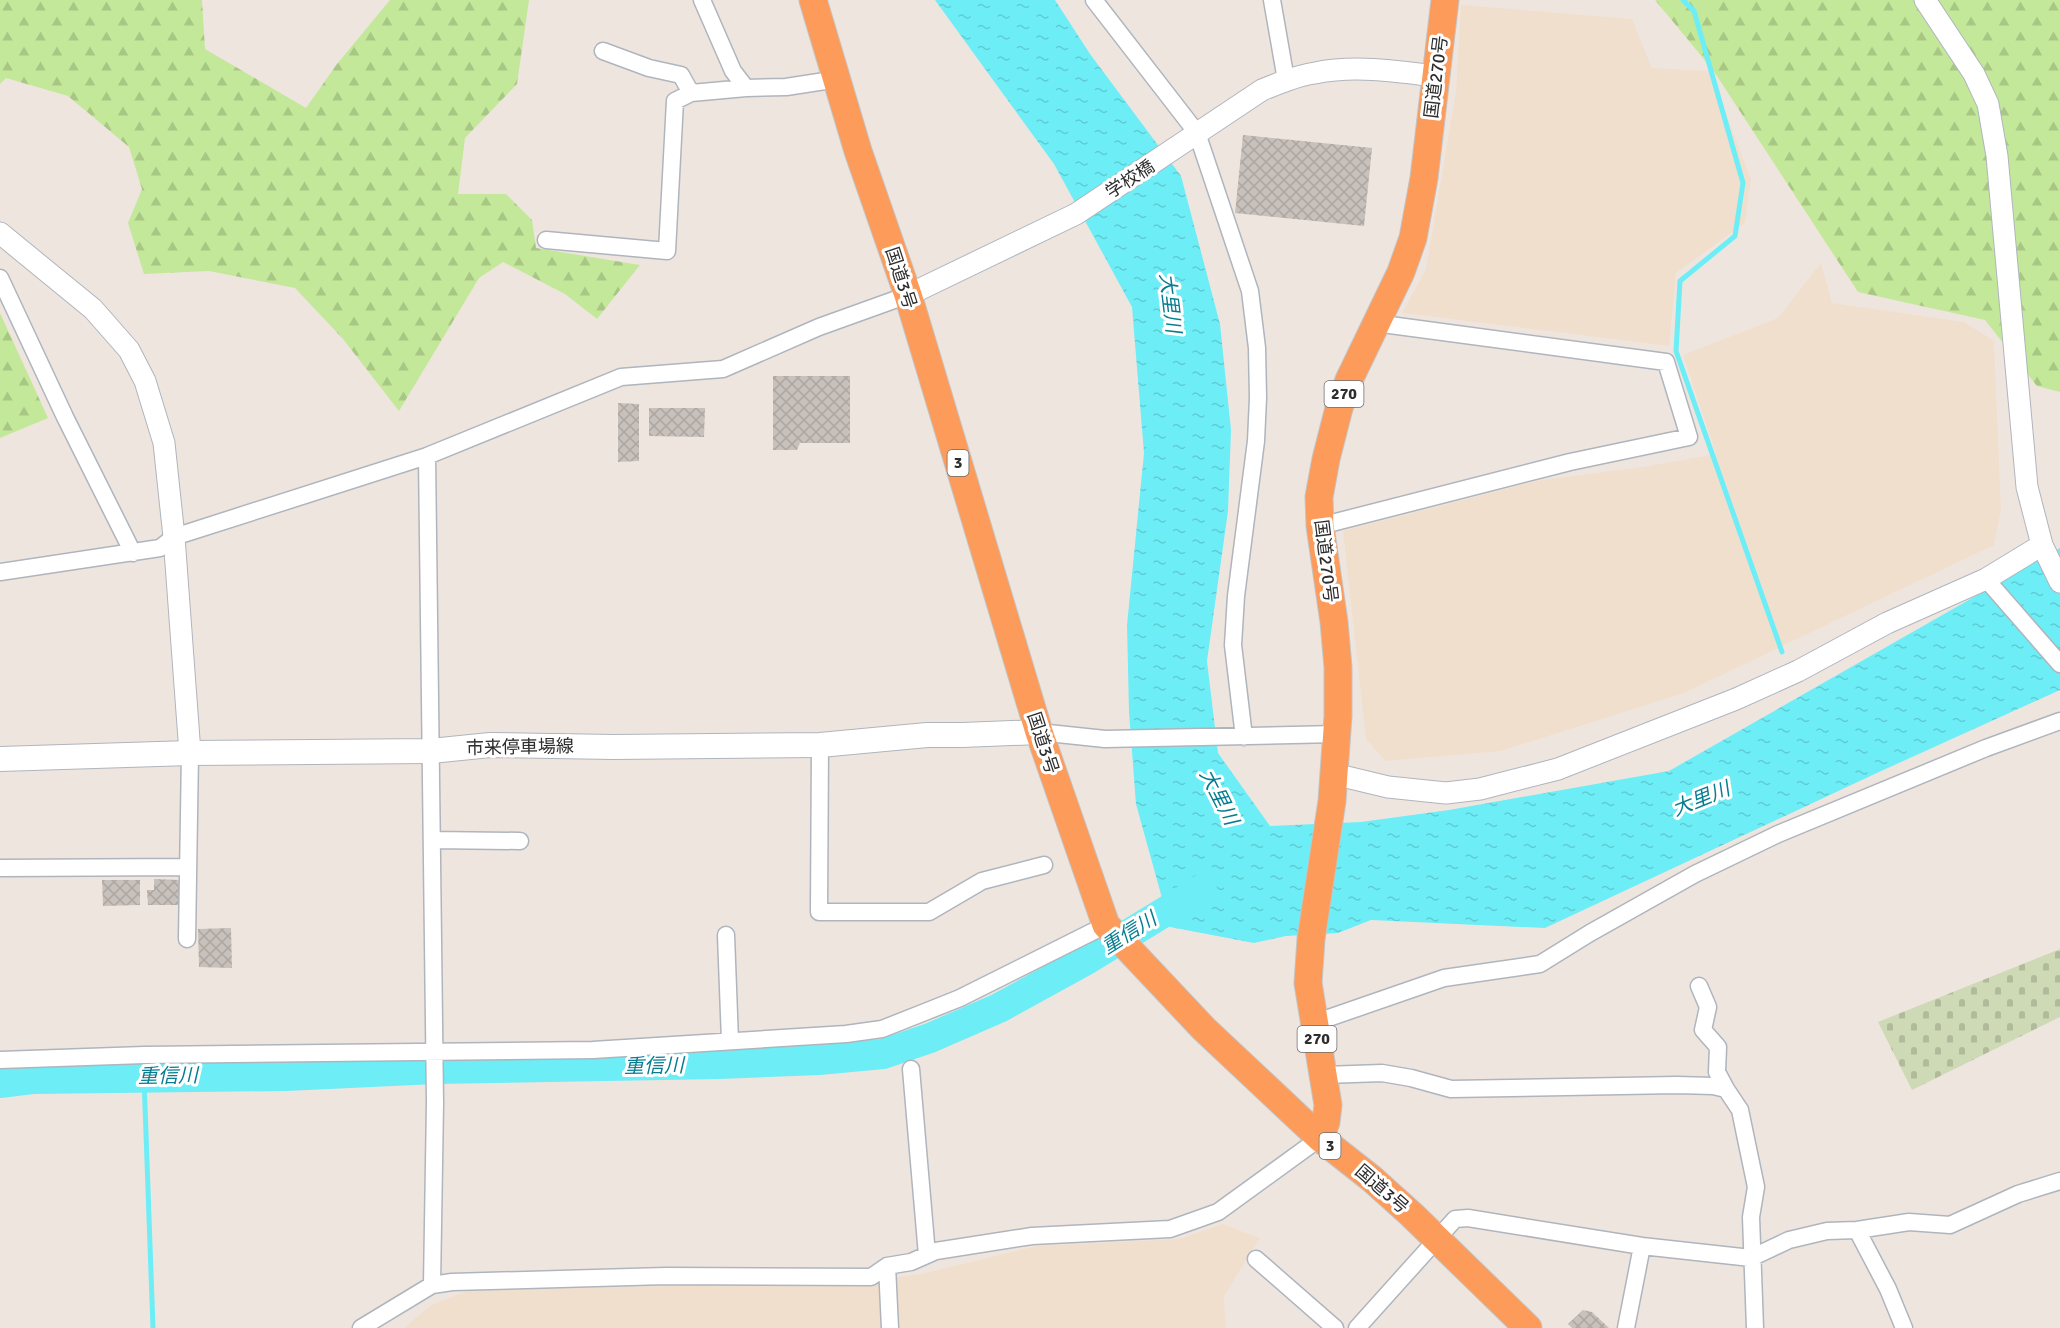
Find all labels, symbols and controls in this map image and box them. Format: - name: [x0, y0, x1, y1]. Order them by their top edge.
- street label: 国道270号: [1420, 34, 1452, 120]
- street label: 学校橋: [1101, 155, 1159, 203]
- street label: 国道3号: [881, 244, 921, 312]
- water label: 大里川: [1154, 272, 1186, 336]
- road number: 270: [1324, 381, 1364, 407]
- road number: 3: [948, 450, 968, 476]
- street label: 国道270号: [1310, 518, 1342, 604]
- street label: 国道3号: [1023, 709, 1063, 777]
- street label: 市来停車場線: [466, 735, 574, 759]
- water label: 大里川: [1194, 765, 1245, 831]
- water label: 大里川: [1669, 775, 1735, 822]
- water label: 重信川: [1097, 905, 1163, 959]
- road number: 270: [1298, 1026, 1336, 1052]
- water label: 重信川: [624, 1053, 686, 1079]
- water label: 重信川: [138, 1063, 200, 1089]
- road number: 3: [1320, 1133, 1340, 1159]
- street label: 国道3号: [1351, 1160, 1413, 1218]

